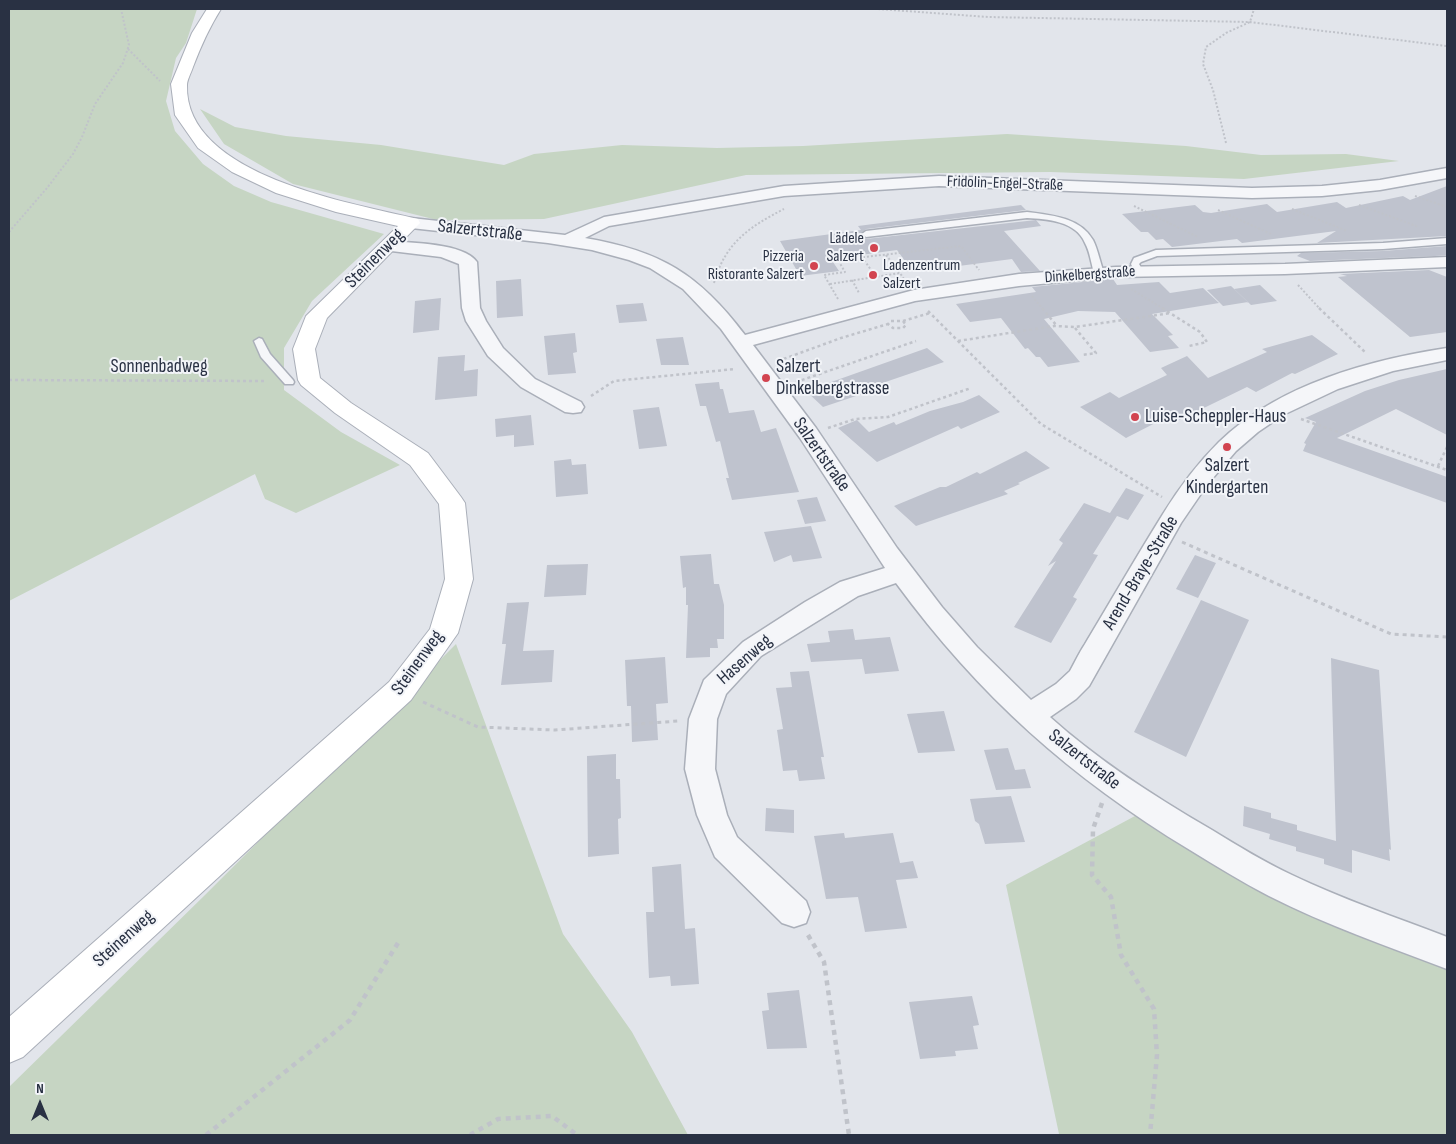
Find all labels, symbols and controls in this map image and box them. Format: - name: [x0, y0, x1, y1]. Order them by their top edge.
- street label: Fridolin-Engel-Straße: [947, 172, 1063, 196]
- street label: Salzertstraße: [436, 215, 524, 247]
- street label: Steinenweg: [341, 225, 409, 293]
- place label: Lädele Salzert: [826, 229, 864, 267]
- marker: Lädele Salzert: [868, 242, 880, 254]
- place label: Pizzeria Ristorante Salzert: [708, 247, 804, 285]
- place label: Ladenzentrum Salzert: [883, 256, 960, 294]
- marker: Pizzeria Ristorante Salzert: [808, 260, 820, 272]
- street label: Dinkelbergstraße: [1044, 262, 1136, 288]
- marker: Ladenzentrum Salzert: [867, 269, 879, 281]
- street label: Sonnenbadweg: [111, 356, 207, 378]
- place label: Salzert Dinkelbergstrasse: [776, 356, 889, 400]
- marker: Salzert Dinkelbergstrasse: [760, 372, 772, 384]
- place label: Luise‑Scheppler‑Haus: [1145, 406, 1286, 428]
- marker: Luise‑Scheppler‑Haus: [1129, 411, 1141, 423]
- street label: Salzertstraße: [787, 414, 855, 496]
- marker: Salzert Kindergarten: [1221, 441, 1233, 453]
- place label: Salzert Kindergarten: [1186, 455, 1268, 499]
- street label: Arend-Braye-Straße: [1098, 512, 1184, 634]
- street label: Steinenweg: [387, 626, 449, 700]
- street label: Hasenweg: [713, 630, 777, 690]
- street label: Salzertstraße: [1043, 725, 1125, 795]
- street label: Steinenweg: [89, 906, 159, 972]
- north arrow: [15, 1079, 65, 1129]
- text: N: [36, 1080, 44, 1097]

